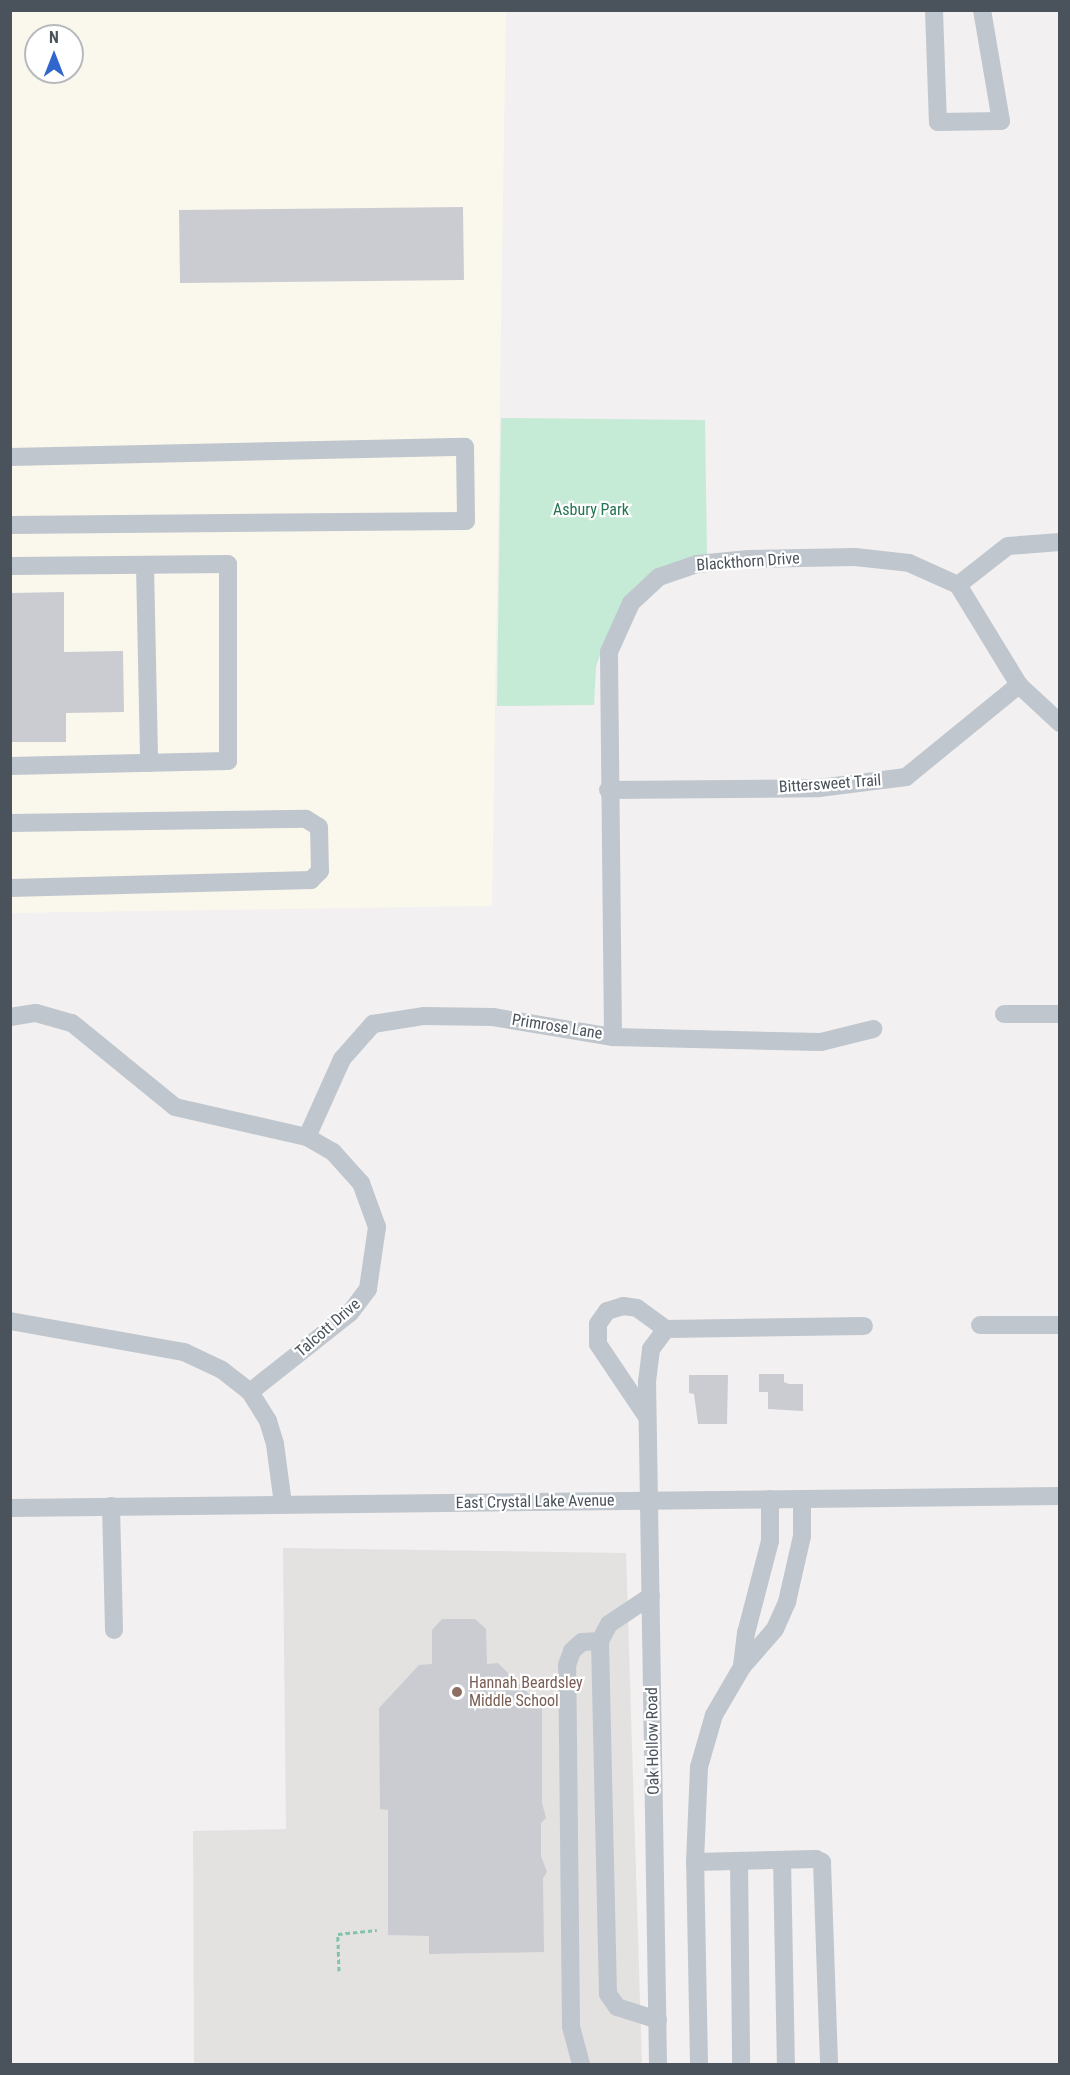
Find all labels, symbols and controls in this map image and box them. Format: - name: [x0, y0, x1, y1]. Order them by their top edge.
- north arrow: [24, 24, 84, 84]
- text: N: [49, 28, 59, 47]
- park label: Asbury Park: [553, 500, 629, 520]
- street label: Blackthorn Drive: [696, 549, 800, 575]
- street label: Bittersweet Trail: [778, 771, 882, 797]
- street label: Primrose Lane: [510, 1010, 604, 1044]
- street label: Talcott Drive: [292, 1295, 364, 1361]
- street label: East Crystal Lake Avenue: [456, 1491, 614, 1513]
- place label: Hannah Beardsley Middle School: [469, 1673, 583, 1711]
- marker: Hannah Beardsley Middle School: [450, 1685, 464, 1699]
- street label: Oak Hollow Road: [642, 1687, 664, 1795]

